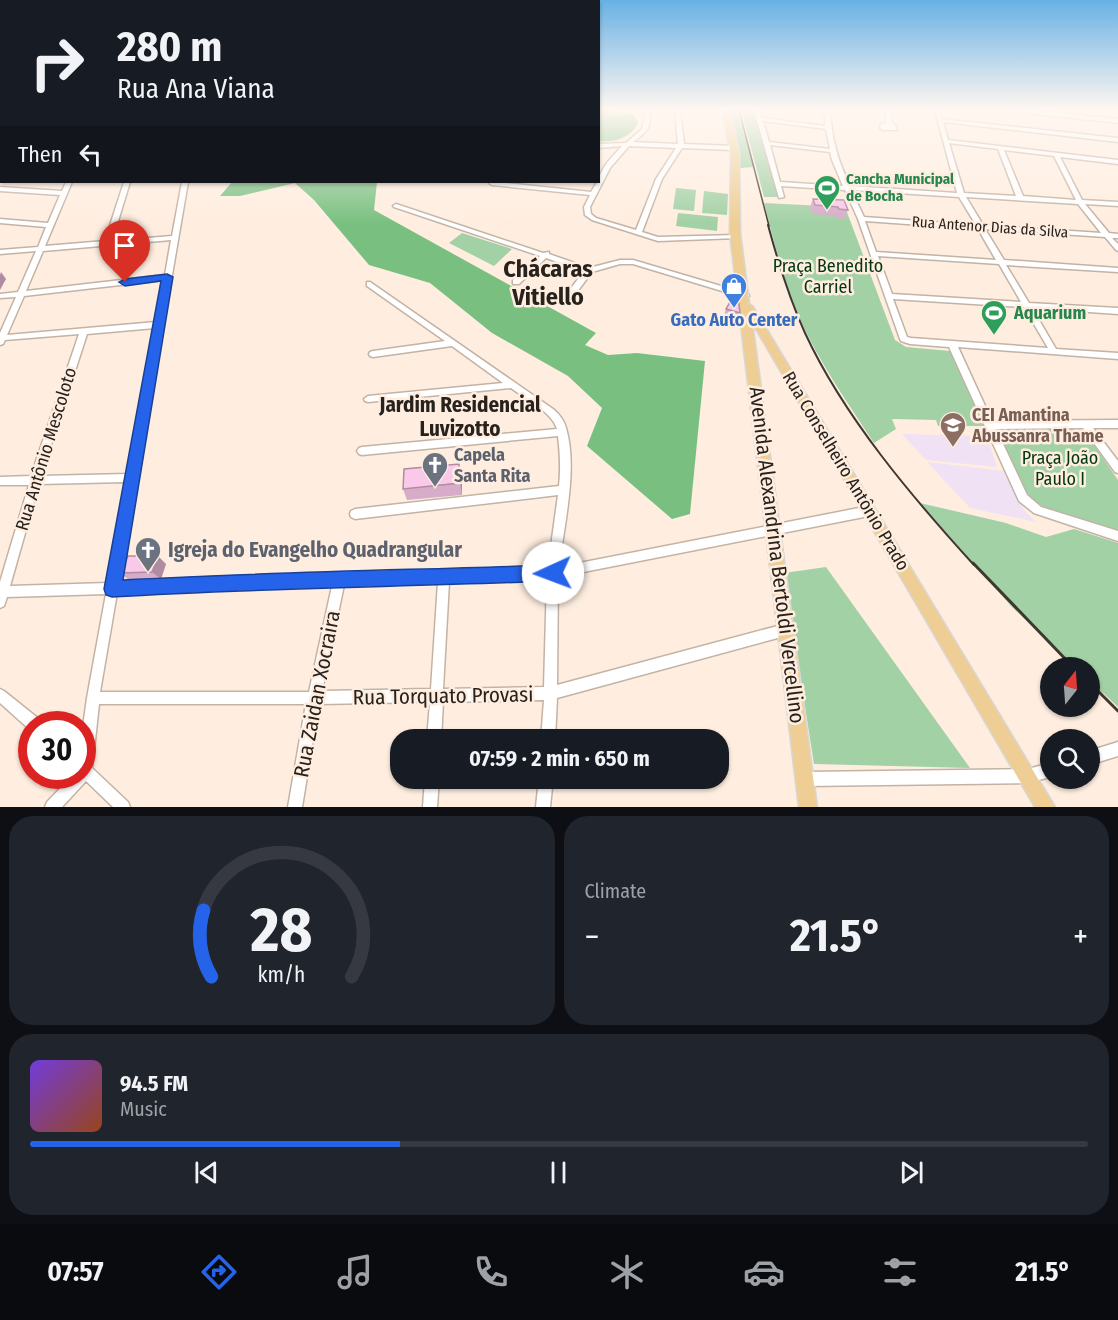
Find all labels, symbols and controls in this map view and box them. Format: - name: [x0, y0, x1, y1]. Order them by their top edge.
- text: 280 m: [117, 22, 222, 72]
- icon: right: [18, 24, 96, 102]
- text: Rua Ana Viana: [117, 73, 275, 105]
- icon: left: [74, 138, 107, 171]
- text: Then: [18, 141, 62, 168]
- place label: Cancha Municipal de Bocha: [846, 170, 955, 205]
- sports icon: Cancha Municipal de Bocha: [812, 173, 842, 211]
- street label: Rua Antenor Dias da Silva: [911, 213, 1069, 241]
- pin: [99, 220, 150, 282]
- icon: arrive: [108, 229, 141, 262]
- district label: Chácaras Vitiello: [503, 255, 593, 311]
- park label: Praça Benedito Carriel: [773, 255, 883, 298]
- shop icon: Gato Auto Center: [719, 271, 749, 309]
- sports icon: Aquarium: [979, 298, 1009, 336]
- place label: Aquarium: [1013, 302, 1086, 324]
- place label: Gato Auto Center: [671, 309, 798, 331]
- street label: Rua Antônio Mescoloto: [11, 365, 81, 533]
- street label: Rua Conselheiro Antônio Prado: [778, 368, 914, 574]
- street label: Avenida Alexandrina Bertoldi Vercellino: [743, 385, 811, 725]
- district label: Jardim Residencial Luvizotto: [378, 392, 541, 442]
- place label: CEI Amantina Abussanra Thame: [971, 404, 1104, 447]
- school or university icon: CEI Amantina Abussanra Thame: [938, 410, 968, 448]
- place label: Capela Santa Rita: [454, 444, 530, 487]
- park label: Praça João Paulo I: [1022, 447, 1098, 490]
- church icon: Capela Santa Rita: [420, 450, 450, 488]
- church icon: Igreja do Evangelho Quadrangular: [133, 535, 163, 573]
- place label: Igreja do Evangelho Quadrangular: [168, 537, 462, 563]
- position arrow: [521, 541, 585, 605]
- street label: Rua Zaidan Xocraira: [288, 608, 346, 780]
- north arrow: [1040, 657, 1100, 717]
- map controls: [1040, 657, 1100, 789]
- street label: Rua Torquato Provasi: [352, 681, 534, 711]
- speed limit sign: 30: [18, 711, 96, 789]
- button: search: [1040, 729, 1100, 789]
- text: 07:59 · 2 min · 650 m: [469, 745, 650, 772]
- text: Climate: [585, 879, 646, 903]
- text: 28: [250, 893, 313, 968]
- text: 21.5°: [790, 909, 882, 963]
- text: −: [585, 917, 599, 957]
- text: +: [1073, 917, 1088, 957]
- text: km/h: [258, 963, 306, 989]
- text: 94.5 FM: [120, 1070, 188, 1097]
- text: Music: [120, 1097, 167, 1121]
- icon: previous: [190, 1156, 223, 1189]
- icon: pause: [542, 1156, 575, 1189]
- icon: next: [895, 1156, 928, 1189]
- icon: directions: [198, 1251, 240, 1293]
- icon: music: [334, 1251, 376, 1293]
- icon: phone: [470, 1251, 512, 1293]
- icon: climate: [606, 1251, 648, 1293]
- icon: car: [743, 1251, 785, 1293]
- icon: filters: [879, 1251, 921, 1293]
- text: 07:57: [47, 1256, 103, 1288]
- text: 21.5°: [1015, 1256, 1071, 1288]

